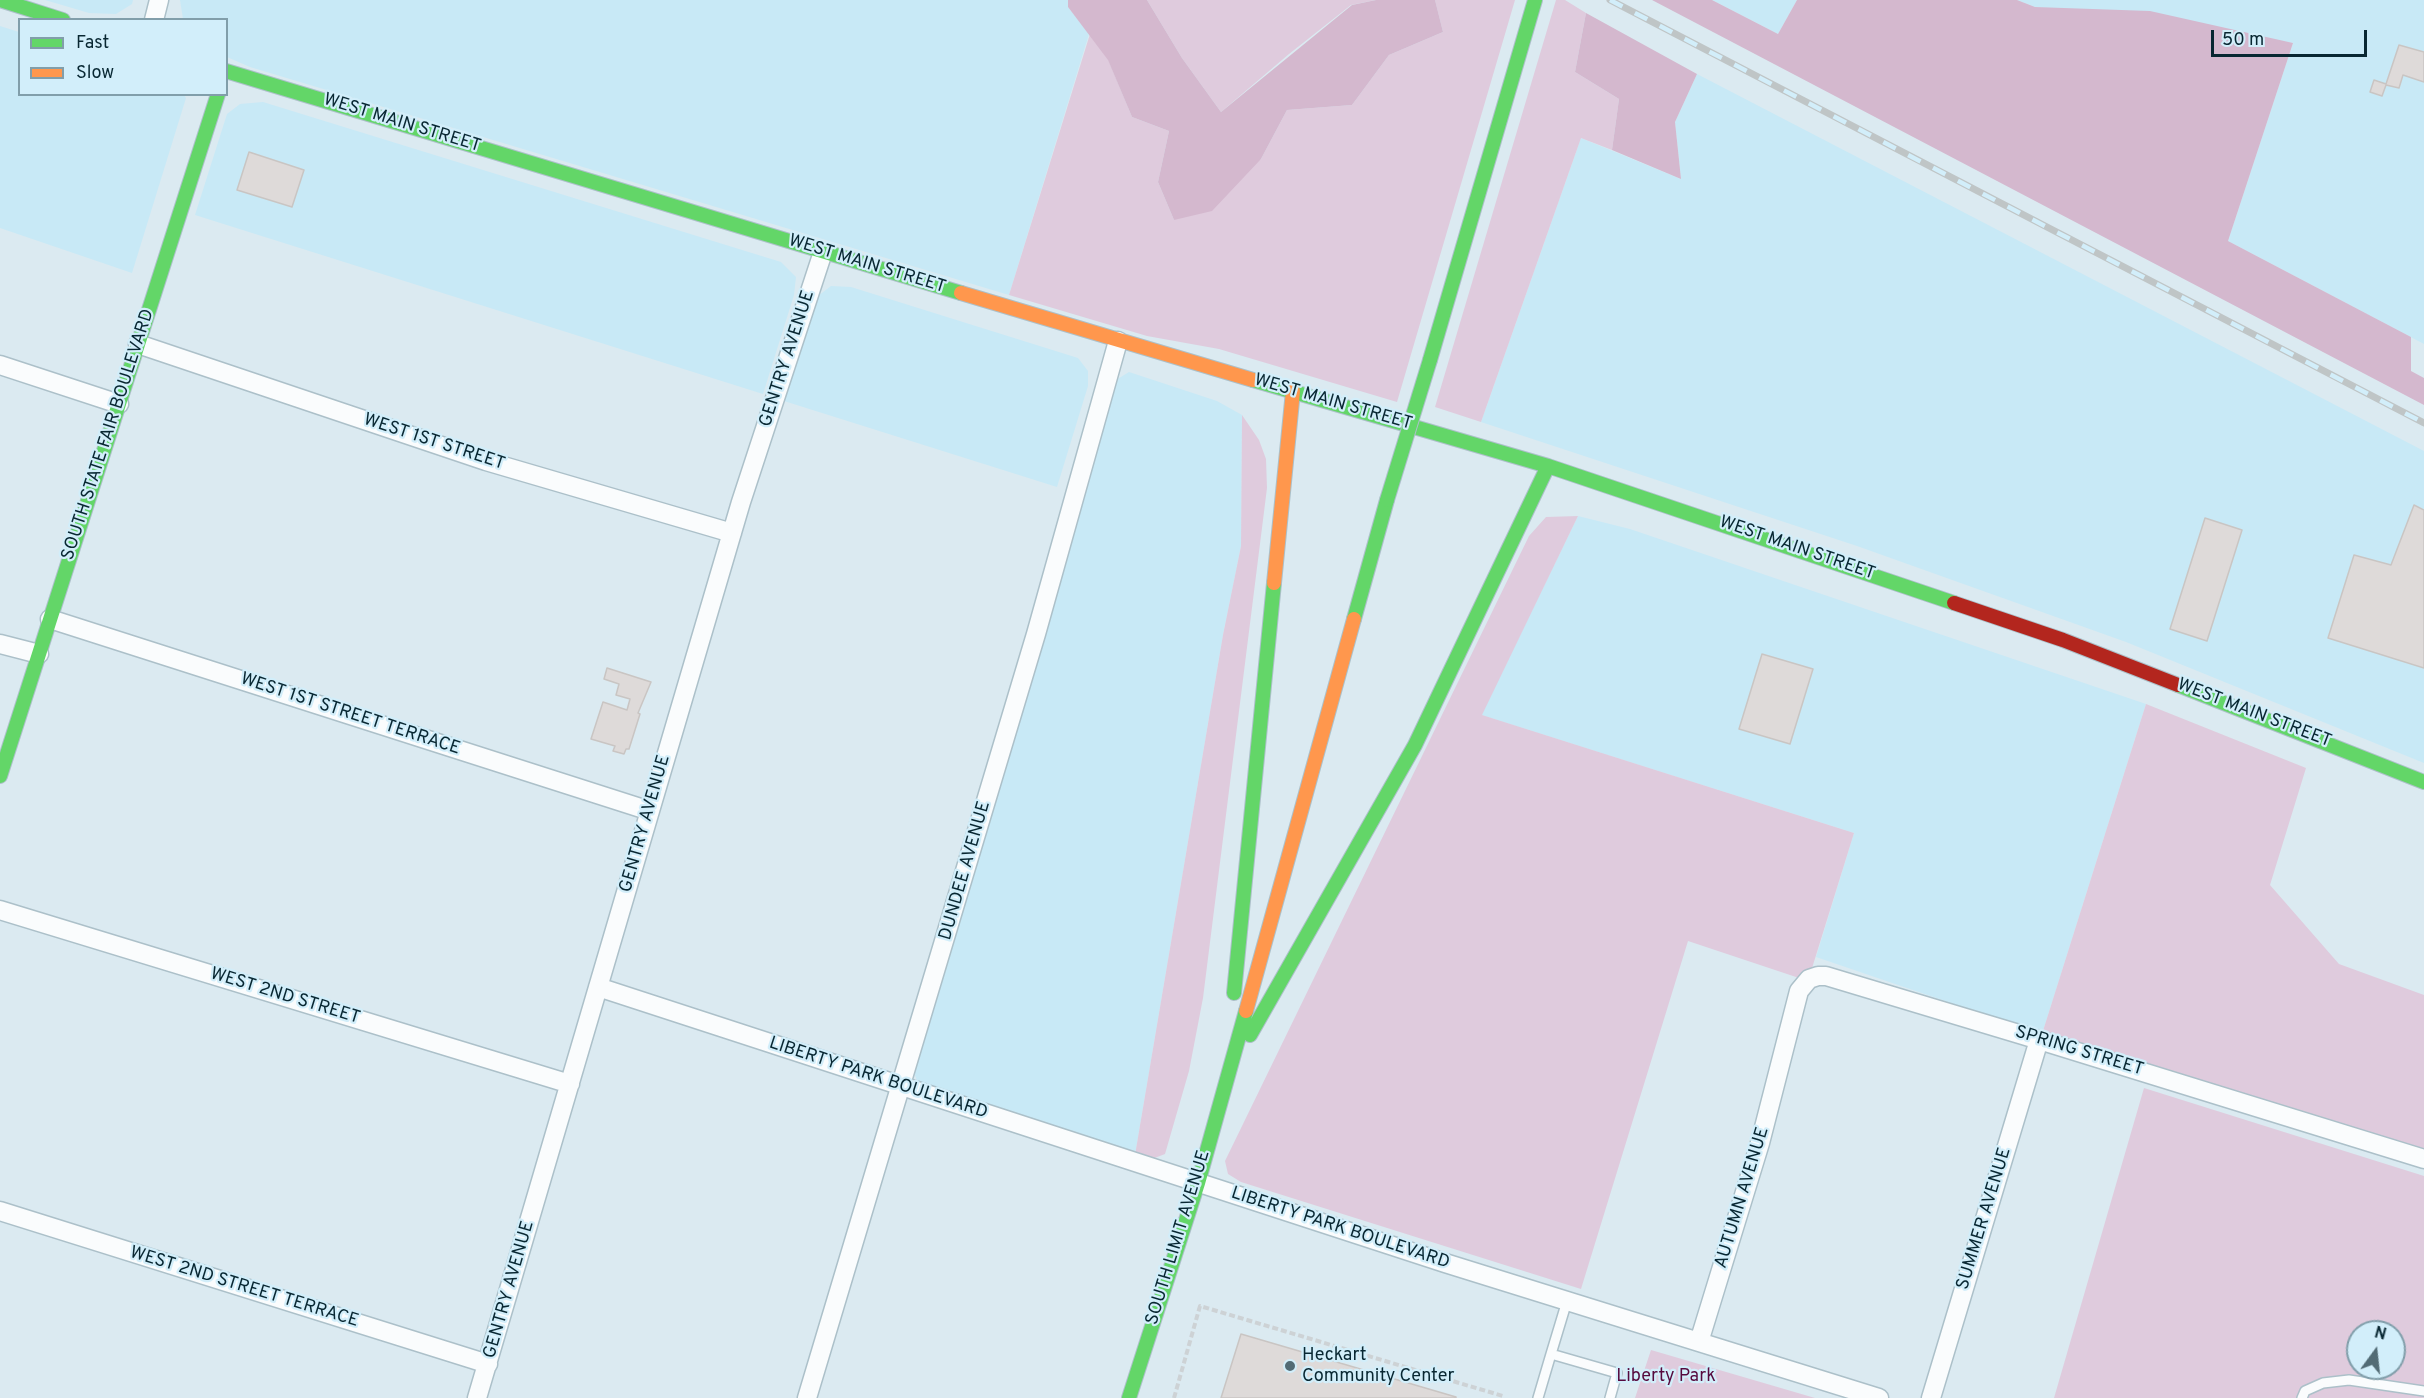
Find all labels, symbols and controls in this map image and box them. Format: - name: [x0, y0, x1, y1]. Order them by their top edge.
- legend: [18, 18, 228, 96]
- scale bar: [2214, 18, 2370, 56]
- text: 50 m: [2222, 29, 2264, 52]
- text: Fast: [76, 32, 109, 55]
- text: Slow: [76, 62, 114, 85]
- street label: WEST MAIN STREET: [321, 90, 483, 158]
- street label: WEST MAIN STREET: [786, 231, 948, 299]
- street label: GENTRY AVENUE: [756, 288, 820, 430]
- street label: SOUTH STATE FAIR BOULEVARD: [58, 307, 160, 563]
- street label: WEST MAIN STREET: [1251, 370, 1415, 436]
- street label: WEST 1ST STREET: [361, 410, 507, 476]
- street label: WEST MAIN STREET: [1716, 512, 1878, 586]
- street label: WEST 1ST STREET TERRACE: [237, 669, 463, 761]
- street label: WEST MAIN STREET: [2174, 675, 2334, 753]
- street label: GENTRY AVENUE: [616, 753, 676, 895]
- street label: DUNDEE AVENUE: [936, 799, 996, 943]
- street label: WEST 2ND STREET: [207, 964, 363, 1030]
- street label: SPRING STREET: [2012, 1022, 2146, 1082]
- street label: LIBERTY PARK BOULEVARD: [766, 1033, 990, 1125]
- street label: AUTUMN AVENUE: [1711, 1125, 1775, 1271]
- street label: SUMMER AVENUE: [1953, 1145, 2017, 1293]
- street label: SOUTH LIMIT AVENUE: [1142, 1148, 1216, 1328]
- street label: LIBERTY PARK BOULEVARD: [1228, 1183, 1452, 1275]
- street label: GENTRY AVENUE: [480, 1219, 540, 1361]
- street label: WEST 2ND STREET TERRACE: [127, 1243, 361, 1333]
- north arrow: [2346, 1320, 2406, 1380]
- text: N: [2372, 1323, 2388, 1346]
- place label: Heckart Community Center: [1302, 1345, 1455, 1388]
- marker: Heckart Community Center: [1283, 1359, 1297, 1373]
- park label: Liberty Park: [1616, 1366, 1716, 1388]

